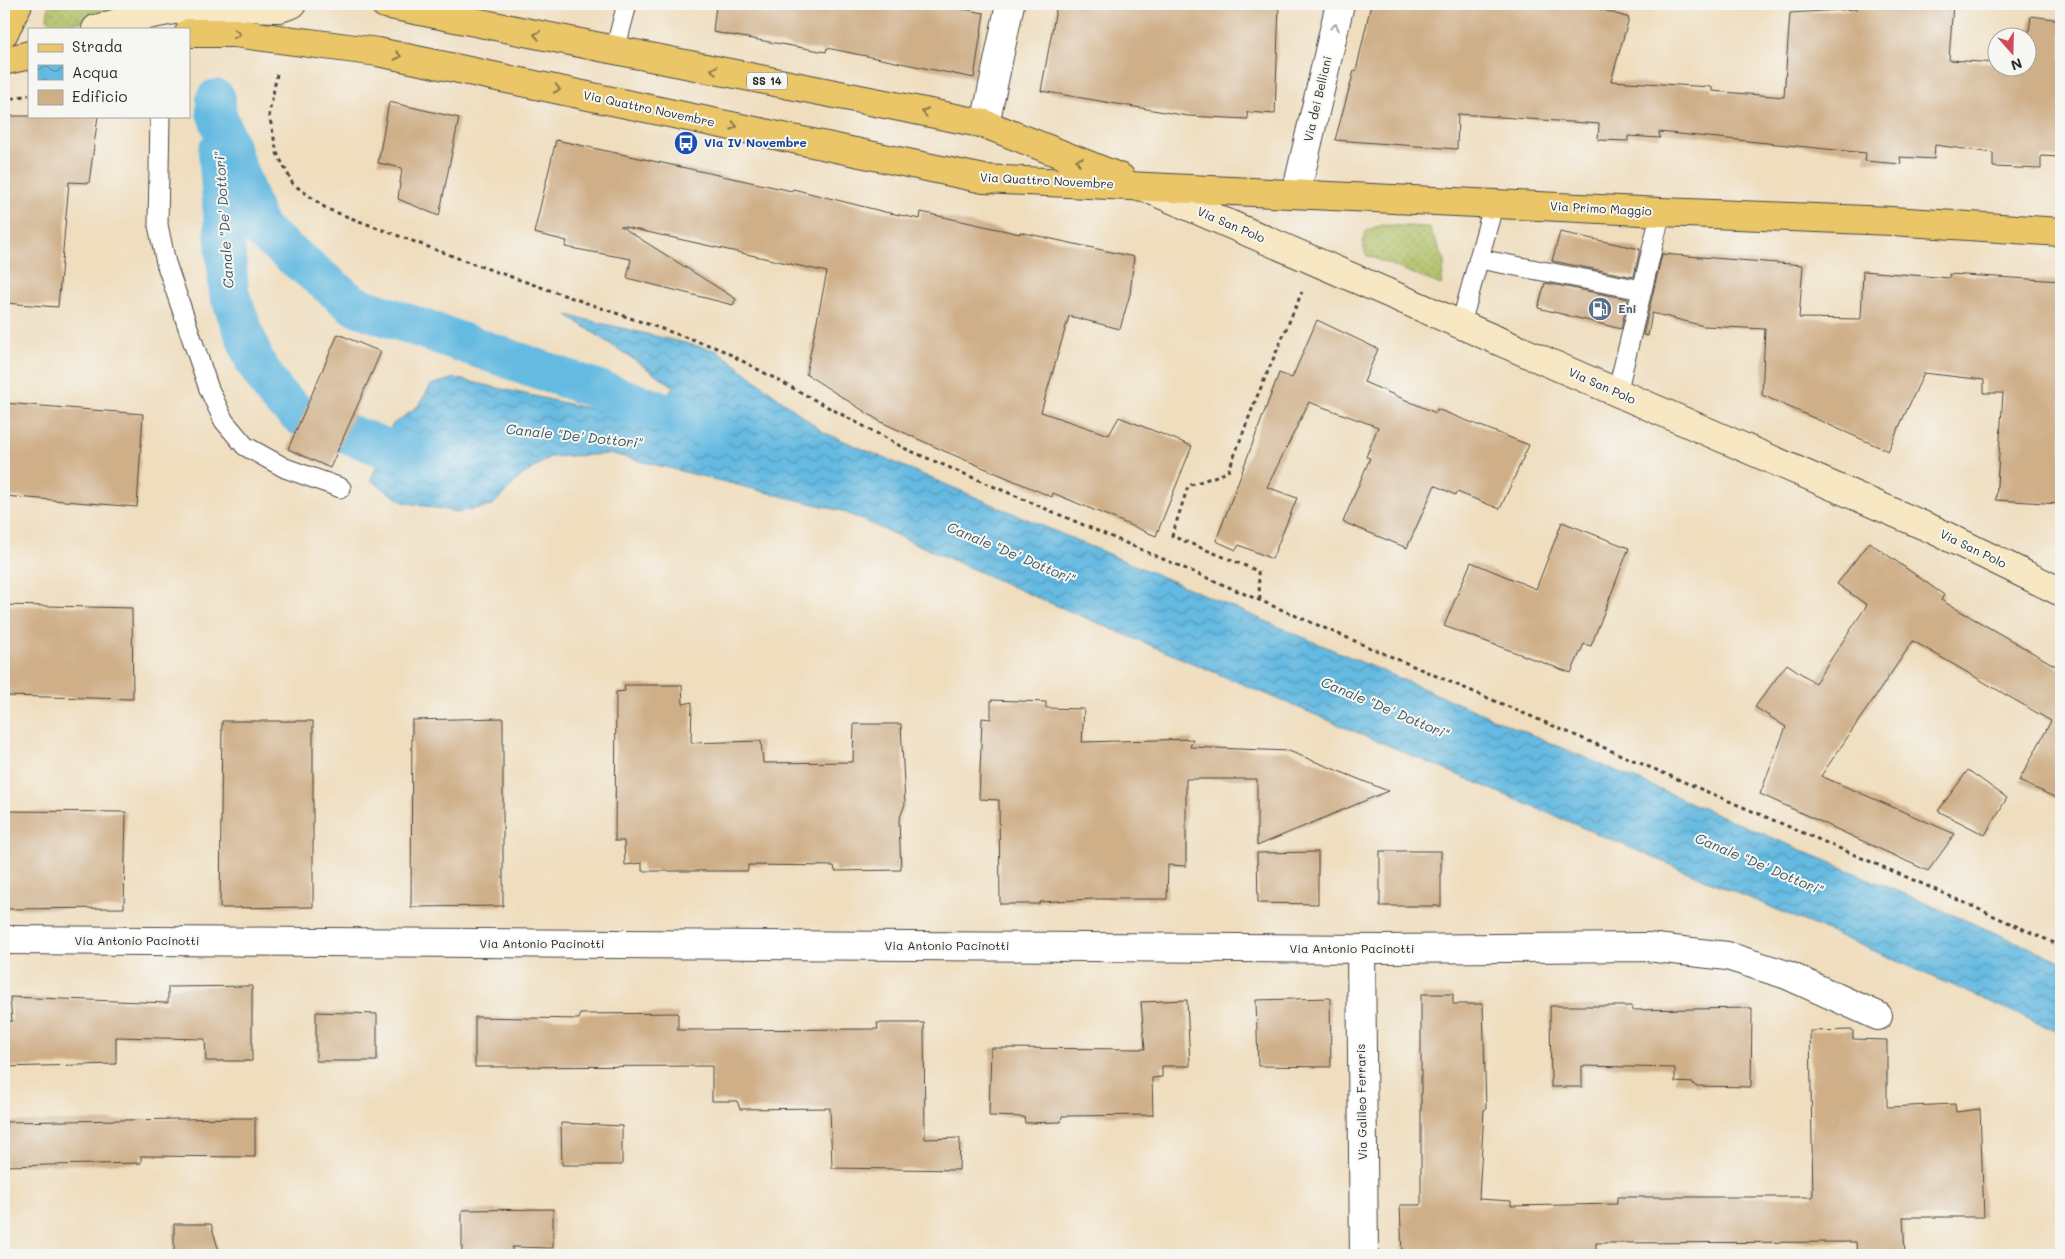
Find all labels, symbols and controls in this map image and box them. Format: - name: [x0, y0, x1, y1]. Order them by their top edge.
- one-way arrow: [1329, 22, 1340, 31]
- legend: [28, 28, 190, 118]
- one-way arrow: [234, 28, 242, 39]
- north arrow: [1988, 28, 2038, 78]
- one-way arrow: [533, 30, 542, 40]
- text: Strada: [72, 36, 123, 56]
- one-way arrow: [394, 50, 403, 61]
- street label: Via dei Belliani: [1299, 54, 1335, 143]
- text: N: [2008, 54, 2025, 75]
- text: Acqua: [72, 62, 118, 82]
- one-way arrow: [709, 65, 718, 76]
- road number: SS 14: [747, 72, 787, 90]
- one-way arrow: [553, 84, 562, 94]
- text: Edificio: [72, 86, 128, 106]
- street label: Via Quattro Novembre: [582, 86, 716, 130]
- one-way arrow: [920, 108, 929, 118]
- one-way arrow: [729, 121, 738, 131]
- bus stop icon: Via IV Novembre: [673, 130, 699, 156]
- place label: Via IV Novembre: [704, 134, 807, 150]
- water label: Canale "De' Dottori": [209, 151, 238, 289]
- one-way arrow: [1075, 157, 1084, 168]
- street label: Via Quattro Novembre: [980, 169, 1114, 191]
- street label: Via Primo Maggio: [1550, 197, 1652, 219]
- street label: Via San Polo: [1195, 203, 1268, 246]
- fuel station icon: Eni: [1587, 296, 1613, 322]
- place label: Eni: [1618, 300, 1637, 316]
- street label: Via San Polo: [1566, 363, 1639, 407]
- water label: Canale "De' Dottori": [505, 419, 643, 452]
- water label: Canale "De' Dottori": [944, 517, 1078, 588]
- street label: Via San Polo: [1938, 525, 2009, 571]
- water label: Canale "De' Dottori": [1318, 672, 1452, 743]
- water label: Canale "De' Dottori": [1692, 828, 1826, 899]
- street label: Via Antonio Pacinotti: [75, 932, 199, 948]
- street label: Via Antonio Pacinotti: [480, 935, 604, 951]
- street label: Via Antonio Pacinotti: [885, 937, 1009, 953]
- street label: Via Antonio Pacinotti: [1290, 940, 1414, 956]
- street label: Via Galileo Ferraris: [1352, 1044, 1370, 1160]

